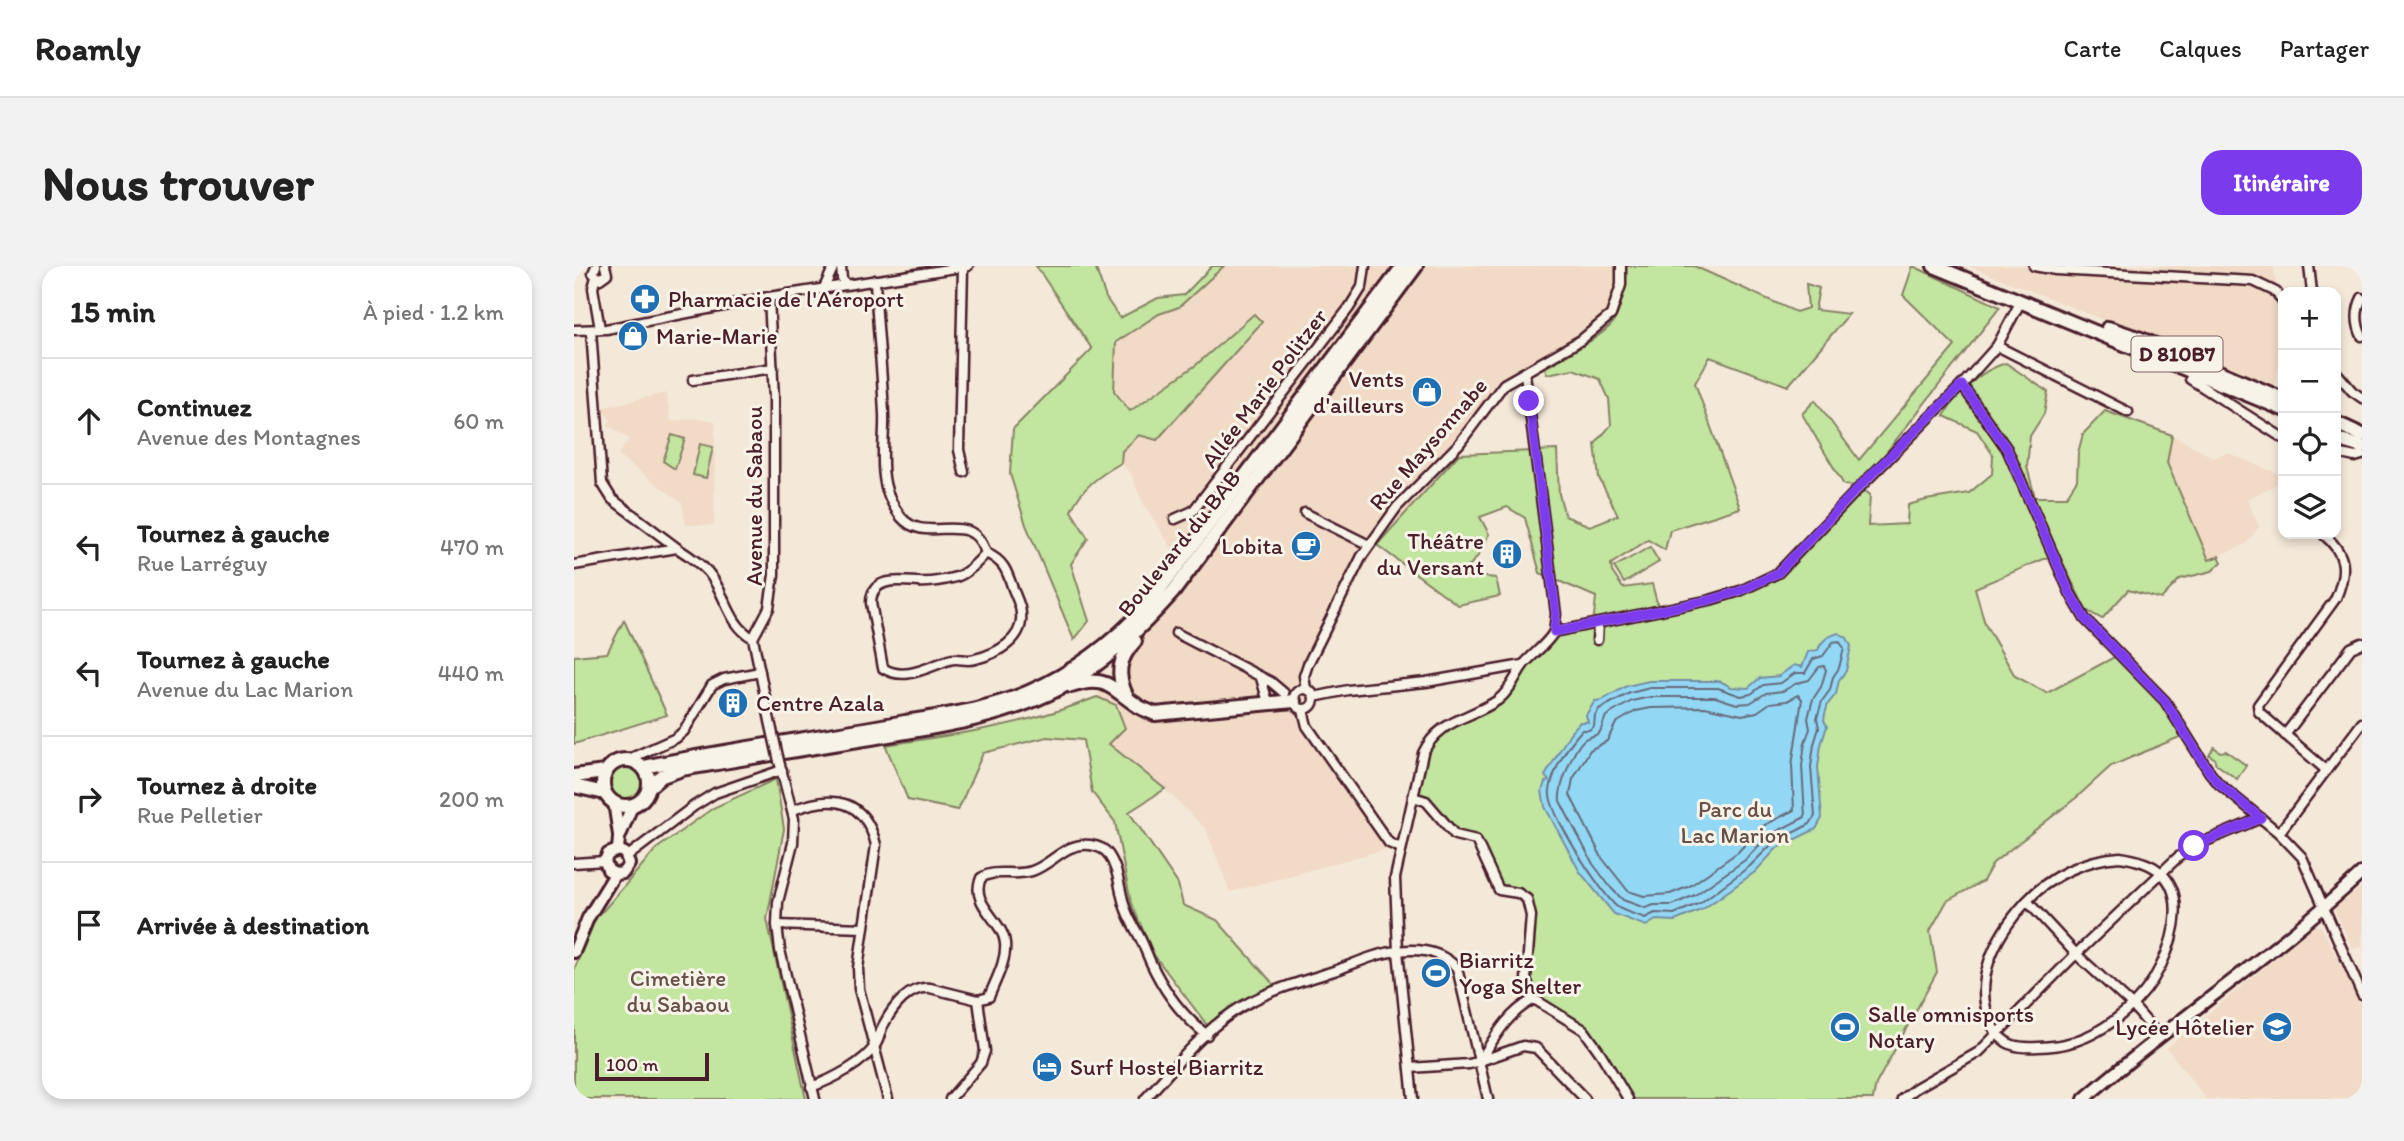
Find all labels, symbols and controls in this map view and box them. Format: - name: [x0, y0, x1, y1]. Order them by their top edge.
- text: Roamly: [35, 29, 141, 68]
- text: Carte: [2064, 34, 2121, 63]
- text: Calques: [2159, 34, 2242, 63]
- text: Partager: [2280, 34, 2369, 63]
- button: Itinéraire: [2201, 150, 2362, 215]
- text: Nous trouver: [42, 153, 314, 212]
- pharmacy icon: Pharmacie de l'Aéroport: [628, 282, 662, 316]
- place label: Pharmacie de l'Aéroport: [668, 285, 904, 313]
- map controls: [2278, 287, 2341, 539]
- button: +: [2278, 287, 2341, 350]
- text: 15 min: [70, 293, 155, 330]
- text: À pied · 1.2 km: [363, 298, 504, 326]
- street label: Allée Marie Politzer: [1195, 303, 1333, 473]
- shop icon: Marie-Marie: [616, 319, 650, 353]
- place label: Marie-Marie: [656, 322, 778, 350]
- road number: D 810B7: [2132, 336, 2222, 372]
- button: −: [2278, 350, 2341, 413]
- place label: Vents d'ailleurs: [1313, 365, 1404, 419]
- street label: Rue Maysonnabe: [1363, 372, 1493, 516]
- shop icon: Vents d'ailleurs: [1410, 375, 1444, 409]
- route end: [1513, 385, 1544, 416]
- text: Continuez: [137, 391, 252, 423]
- icon: ahead: [70, 402, 108, 440]
- street label: Avenue du Sabaou: [740, 406, 768, 586]
- text: 60 m: [453, 407, 504, 435]
- button: locate: [2278, 413, 2341, 476]
- text: Avenue des Montagnes: [137, 423, 361, 451]
- street label: Boulevard du BAB: [1111, 464, 1247, 622]
- button: layers: [2278, 476, 2341, 539]
- text: Tournez à gauche: [137, 517, 330, 549]
- place label: Théâtre du Versant: [1376, 527, 1484, 581]
- icon: left: [70, 528, 108, 566]
- cafe icon: Lobita: [1289, 529, 1323, 563]
- place label: Lobita: [1221, 532, 1283, 560]
- text: 470 m: [440, 533, 504, 561]
- building icon: Théâtre du Versant: [1490, 537, 1524, 571]
- text: Rue Larréguy: [137, 549, 267, 577]
- text: Tournez à gauche: [137, 643, 330, 675]
- icon: left: [70, 654, 108, 692]
- text: 440 m: [438, 659, 504, 687]
- text: Avenue du Lac Marion: [137, 675, 353, 703]
- building icon: Centre Azala: [716, 686, 750, 720]
- place label: Centre Azala: [756, 689, 884, 717]
- text: Tournez à droite: [137, 769, 317, 801]
- icon: right: [70, 780, 108, 818]
- text: 200 m: [439, 785, 504, 813]
- park label: Parc du Lac Marion: [1681, 795, 1789, 849]
- text: Rue Pelletier: [137, 801, 263, 829]
- route start: [2178, 830, 2209, 861]
- icon: arrive: [70, 906, 108, 944]
- text: Arrivée à destination: [137, 909, 369, 941]
- place label: Biarritz Yoga Shelter: [1459, 946, 1582, 1000]
- sports icon: Biarritz Yoga Shelter: [1419, 956, 1453, 990]
- park label: Cimetière du Sabaou: [626, 964, 730, 1018]
- place label: Salle omnisports Notary: [1868, 1000, 2034, 1054]
- sports icon: Salle omnisports Notary: [1828, 1010, 1862, 1044]
- school or university icon: Lycée Hôtelier: [2260, 1010, 2294, 1044]
- place label: Lycée Hôtelier: [2115, 1013, 2254, 1041]
- scale bar: [595, 1050, 709, 1082]
- hotel icon: Surf Hostel Biarritz: [1030, 1050, 1064, 1084]
- text: 100 m: [606, 1053, 658, 1076]
- place label: Surf Hostel Biarritz: [1070, 1053, 1264, 1081]

